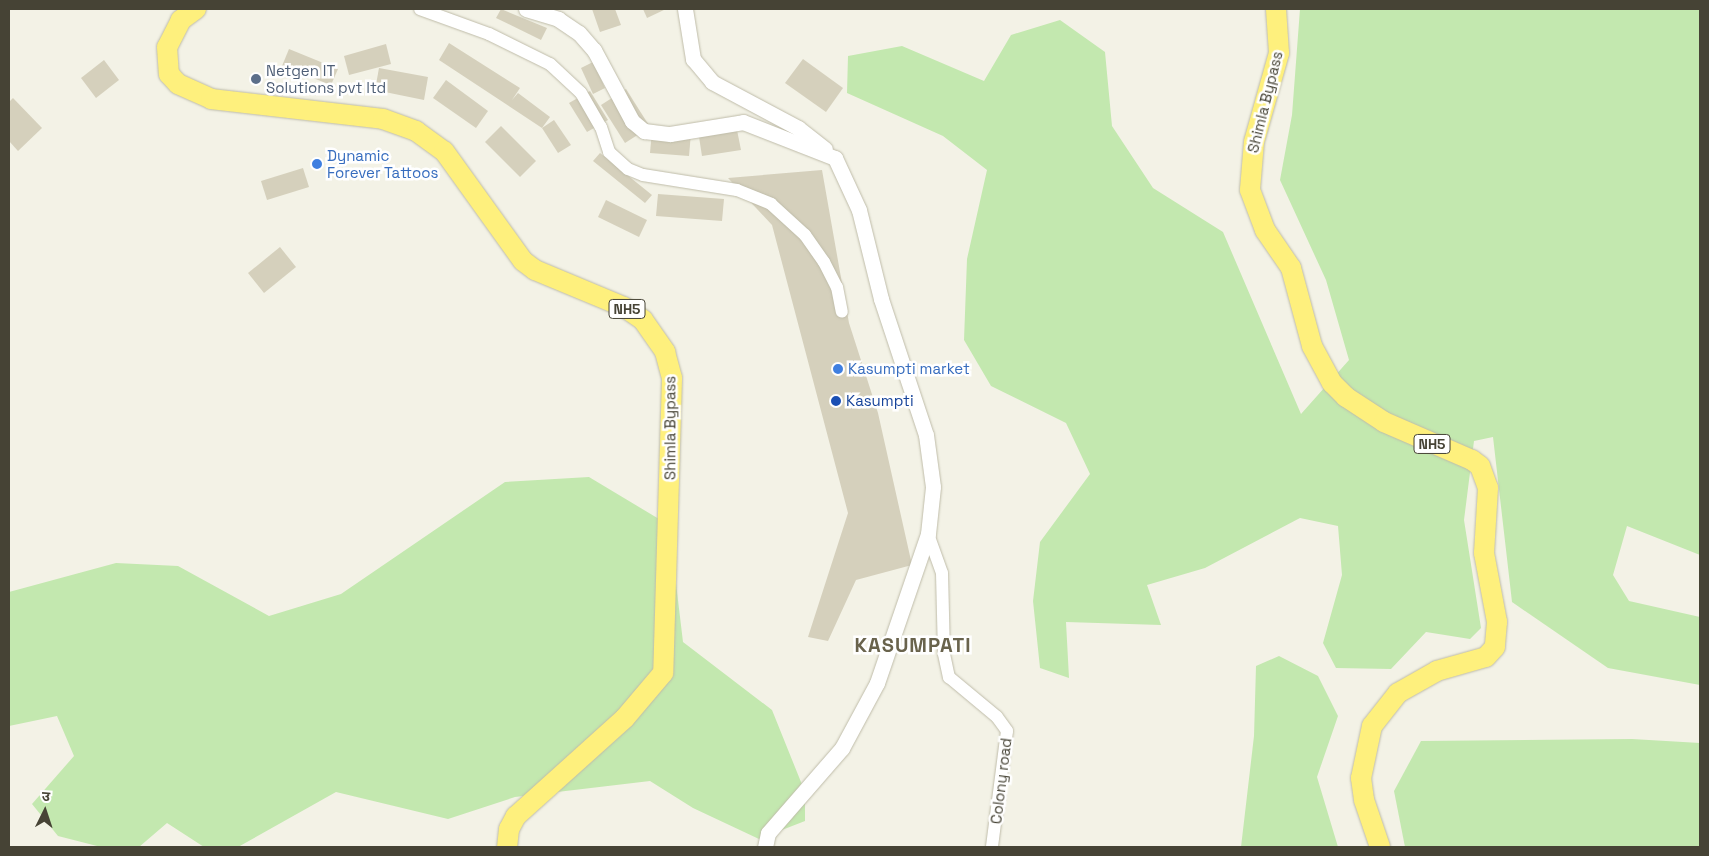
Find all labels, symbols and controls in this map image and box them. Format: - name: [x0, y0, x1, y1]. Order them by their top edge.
- street label: Shimla Bypass: [1244, 49, 1286, 155]
- place label: Netgen IT Solutions pvt ltd: [266, 61, 386, 96]
- marker: Netgen IT Solutions pvt ltd: [250, 73, 262, 85]
- place label: Dynamic Forever Tattoos: [327, 146, 439, 181]
- marker: Dynamic Forever Tattoos: [311, 158, 323, 170]
- road number: NH5: [608, 298, 646, 320]
- place label: Kasumpti market: [848, 360, 970, 378]
- marker: Kasumpti market: [832, 363, 844, 375]
- street label: Shimla Bypass: [661, 376, 679, 480]
- place label: Kasumpti: [846, 392, 914, 410]
- marker: Kasumpti: [830, 395, 842, 407]
- road number: NH5: [1413, 432, 1451, 456]
- district label: KASUMPATI: [853, 633, 973, 657]
- street label: Colony road: [987, 737, 1015, 825]
- north arrow: [20, 786, 70, 836]
- text: उ: [41, 787, 51, 805]

